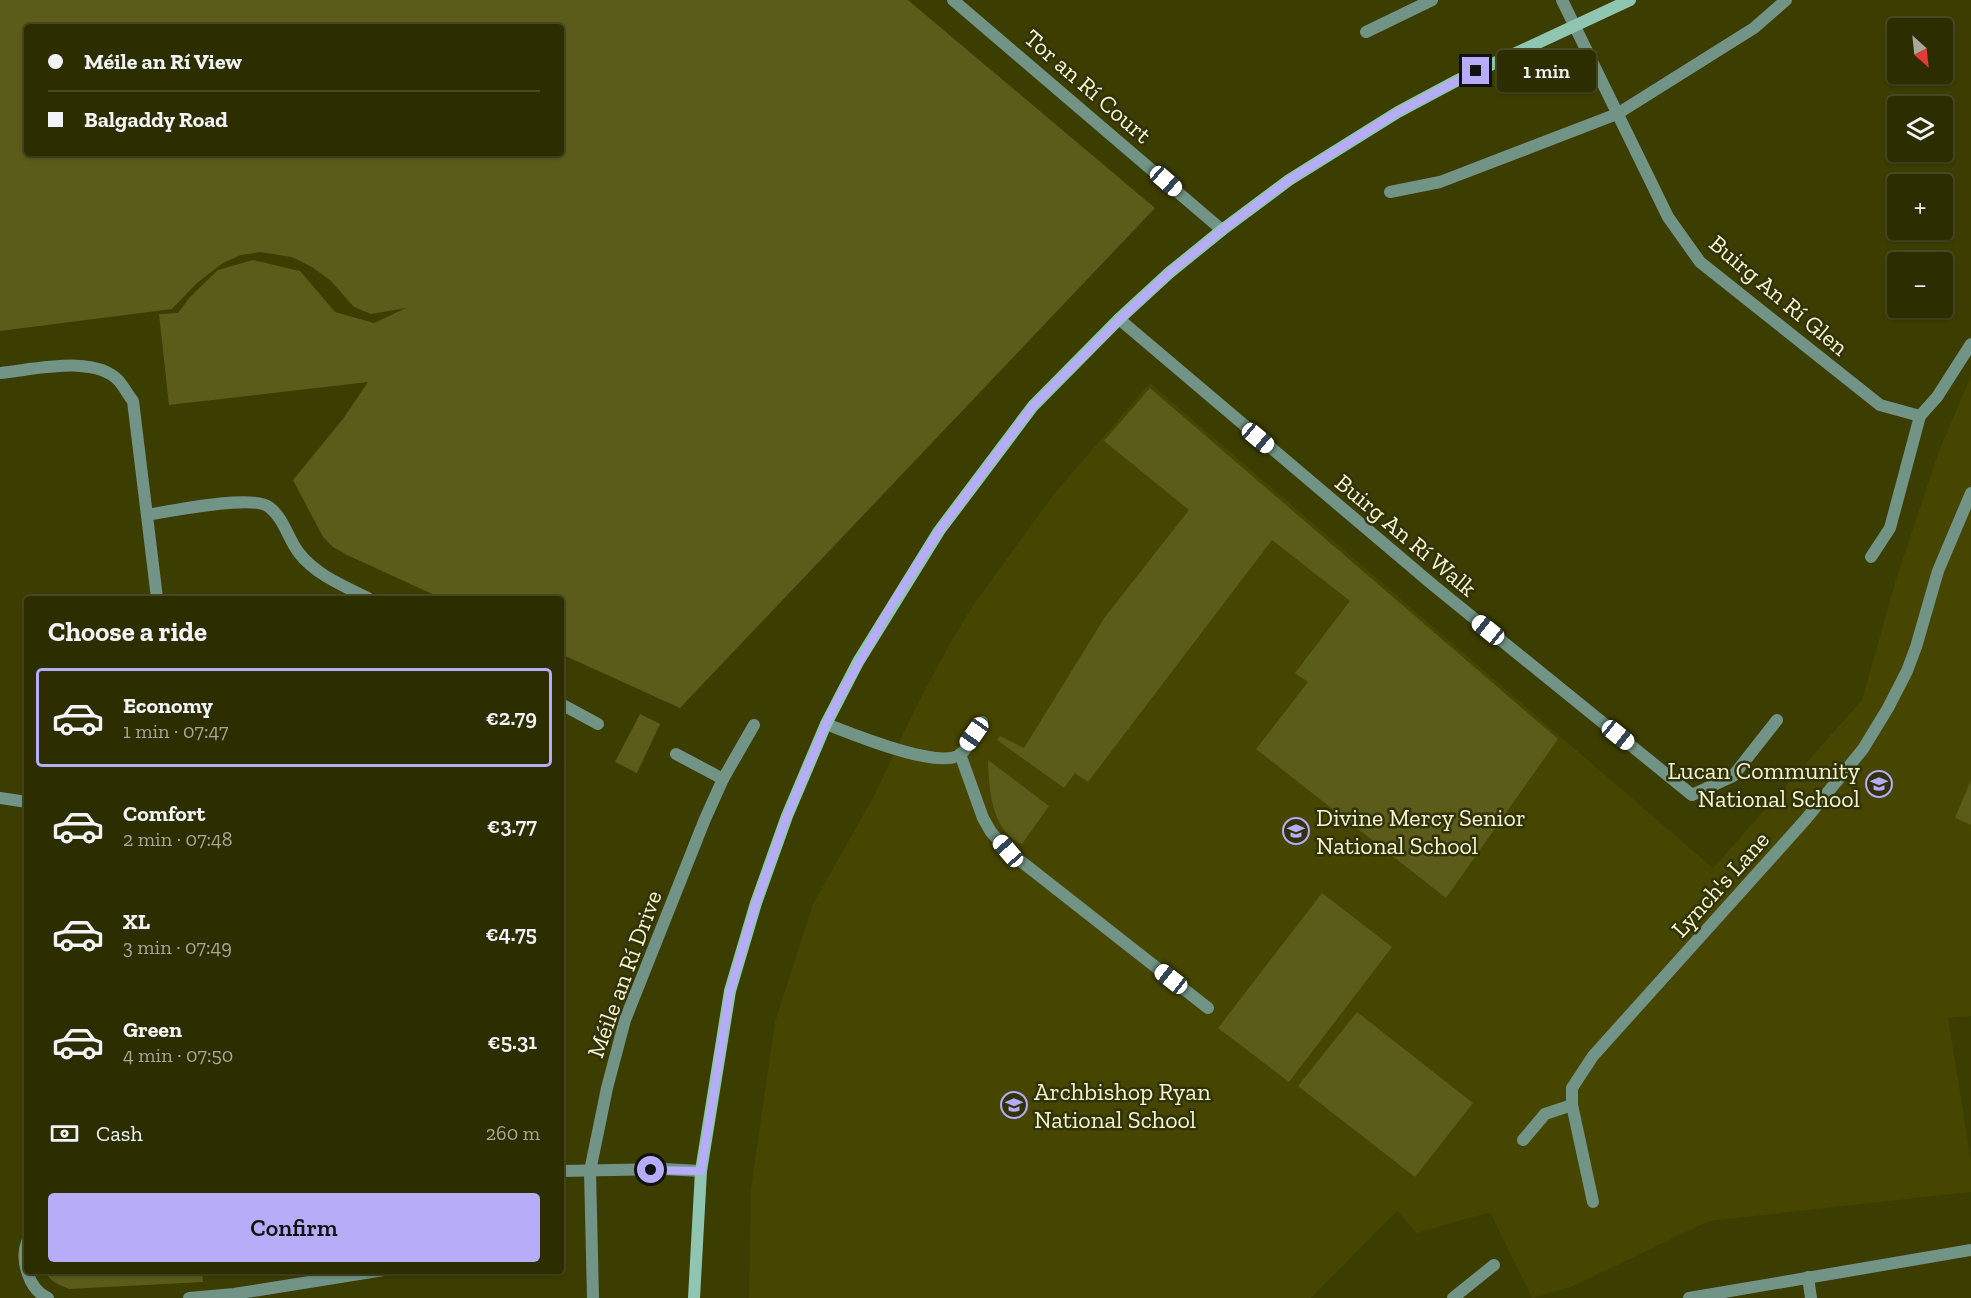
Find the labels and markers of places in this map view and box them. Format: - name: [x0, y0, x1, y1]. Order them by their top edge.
- place label: Lucan Community National School: [1667, 756, 1861, 813]
- school or university icon: Lucan Community National School: [1864, 769, 1894, 799]
- place label: Divine Mercy Senior National School: [1316, 803, 1526, 860]
- school or university icon: Divine Mercy Senior National School: [1281, 816, 1311, 846]
- place label: Archbishop Ryan National School: [1034, 1077, 1211, 1134]
- school or university icon: Archbishop Ryan National School: [999, 1090, 1029, 1120]

